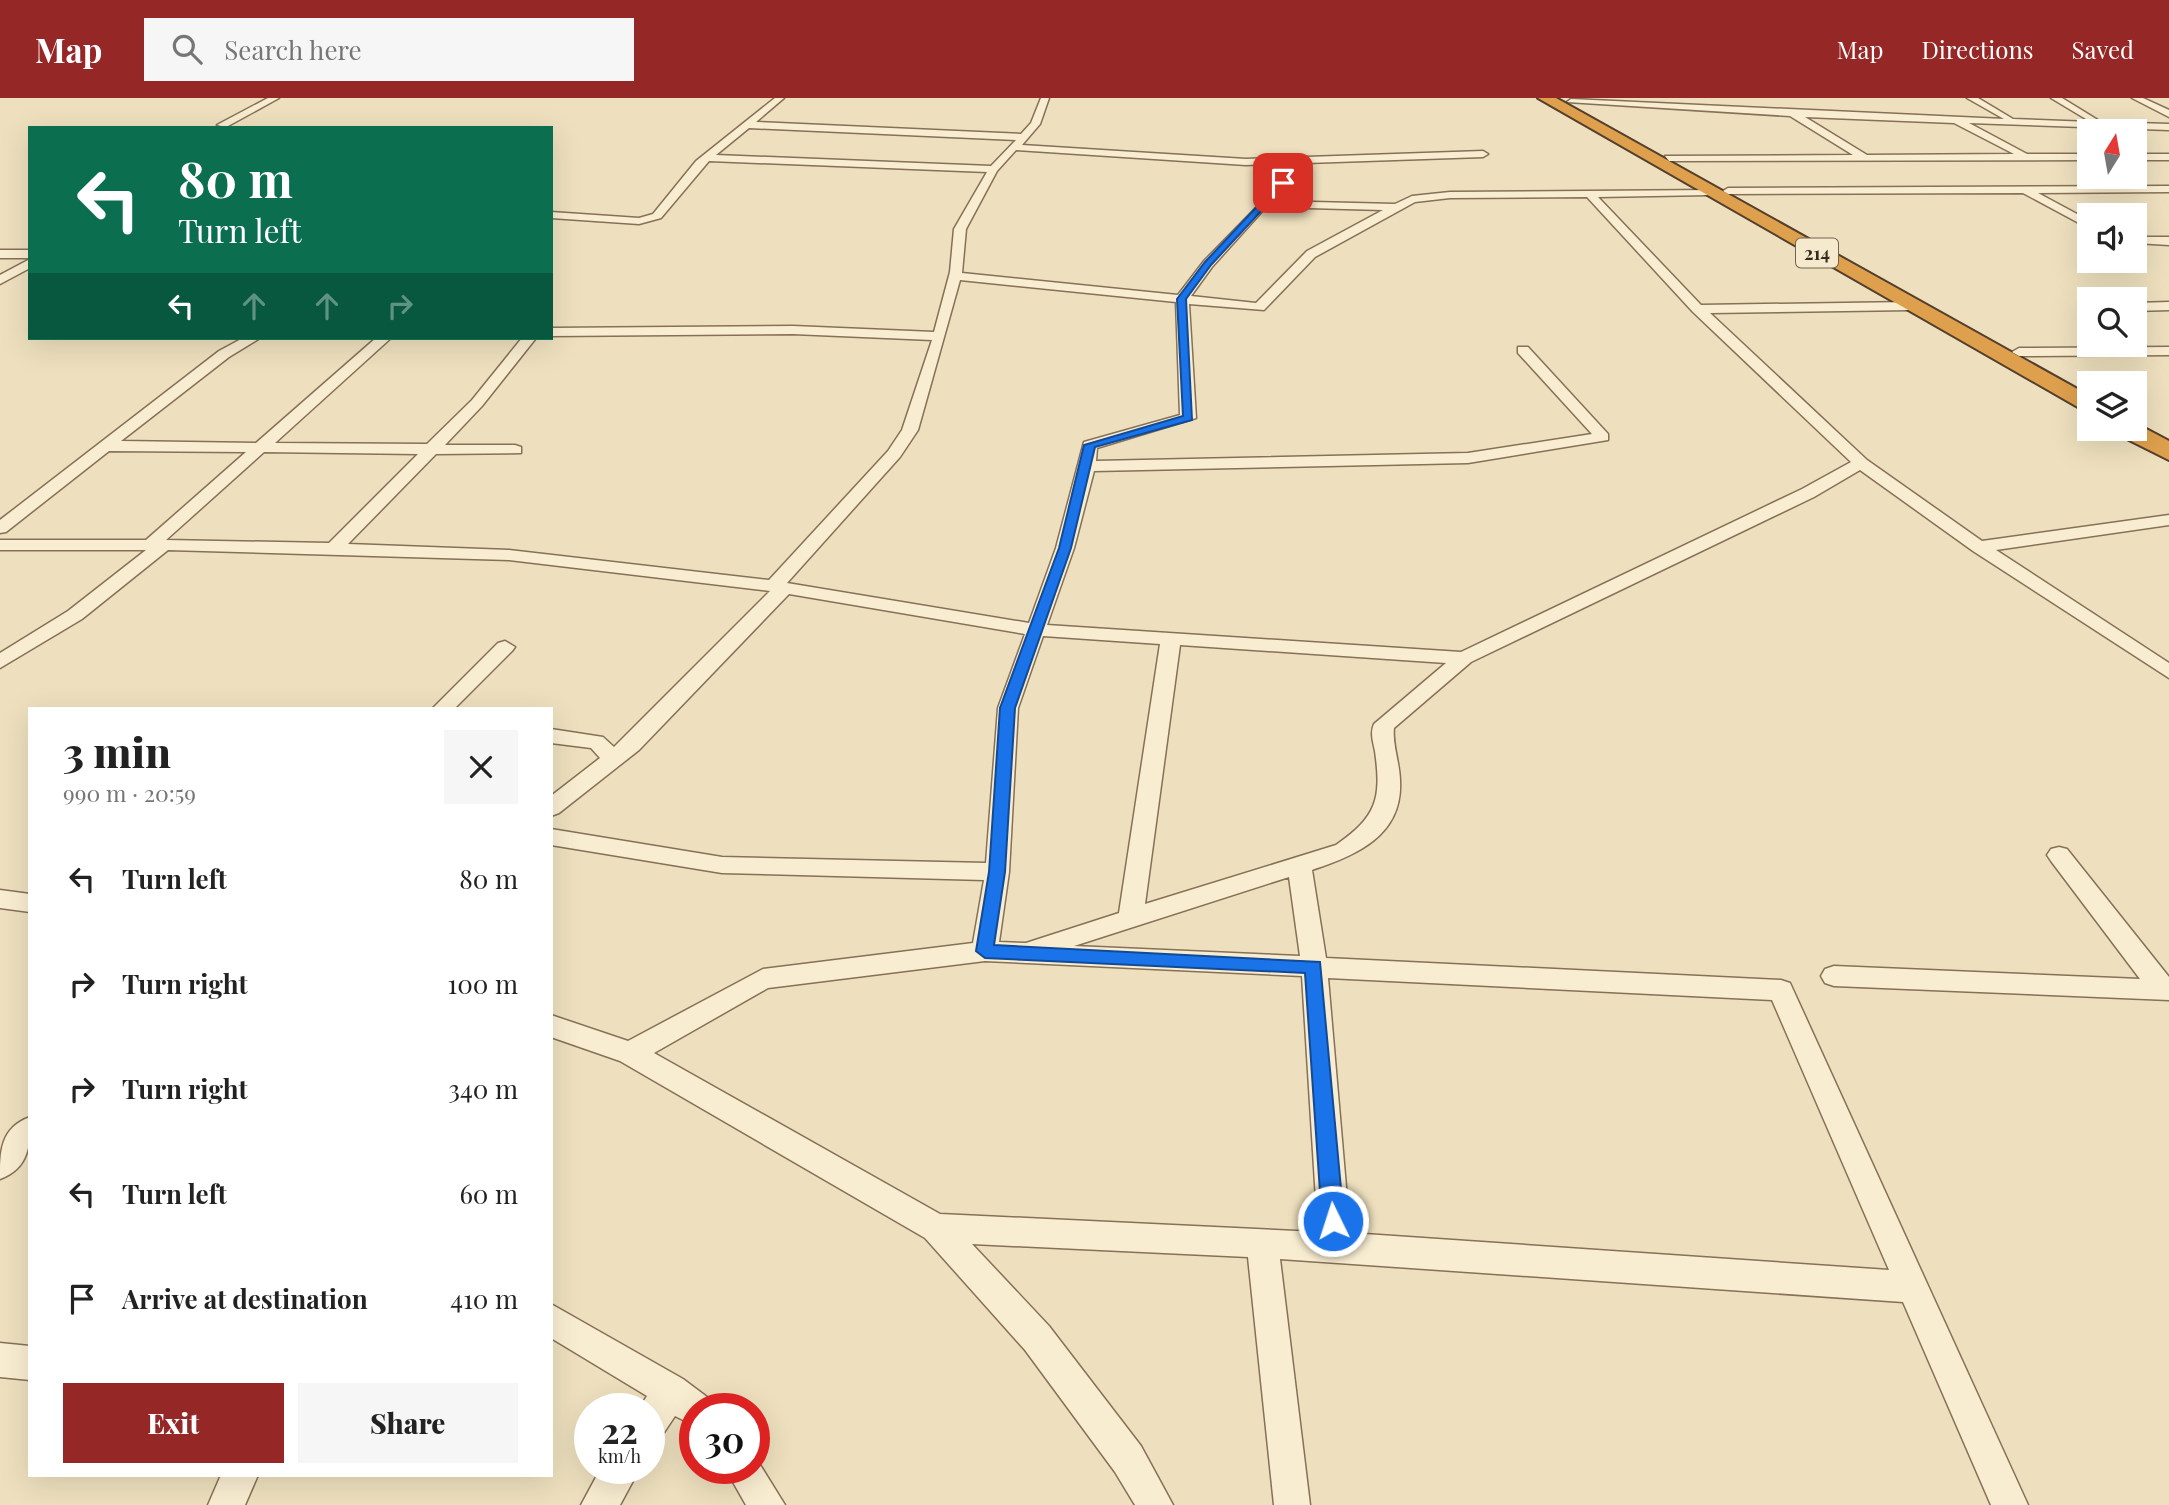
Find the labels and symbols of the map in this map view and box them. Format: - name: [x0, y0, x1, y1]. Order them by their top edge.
- north arrow: [2077, 119, 2147, 189]
- pin: [1253, 153, 1313, 213]
- road number: 214: [1796, 238, 1838, 268]
- position arrow: [1296, 1184, 1370, 1258]
- speed limit sign: 30: [679, 1393, 770, 1484]

